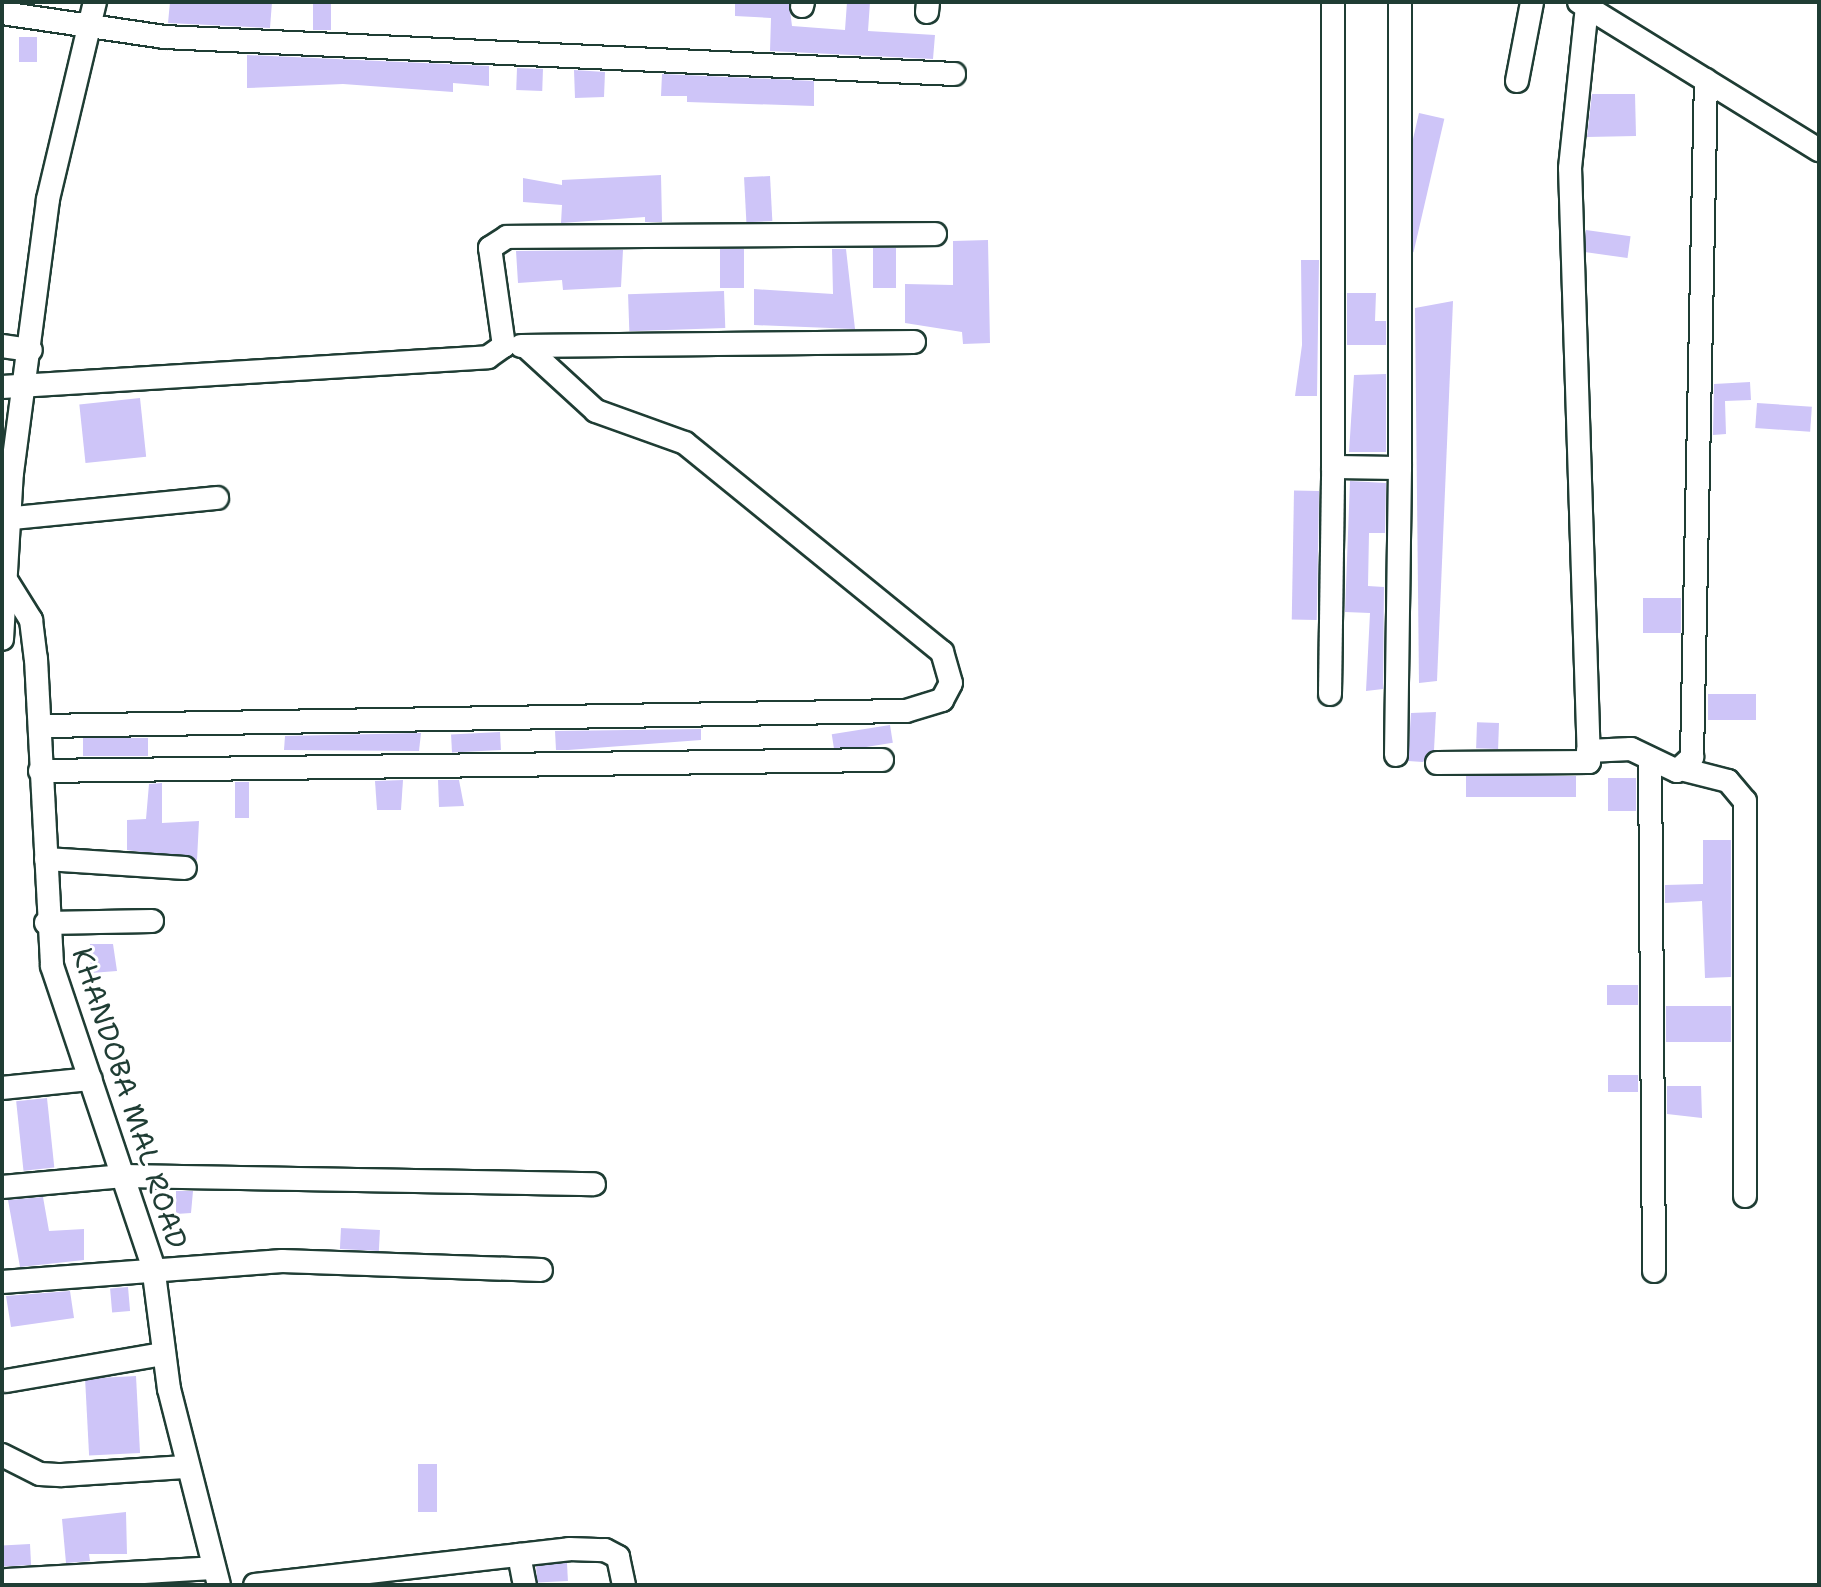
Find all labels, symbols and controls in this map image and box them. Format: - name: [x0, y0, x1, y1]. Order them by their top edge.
- street label: KHANDOBA MAL ROAD: [65, 943, 195, 1253]

